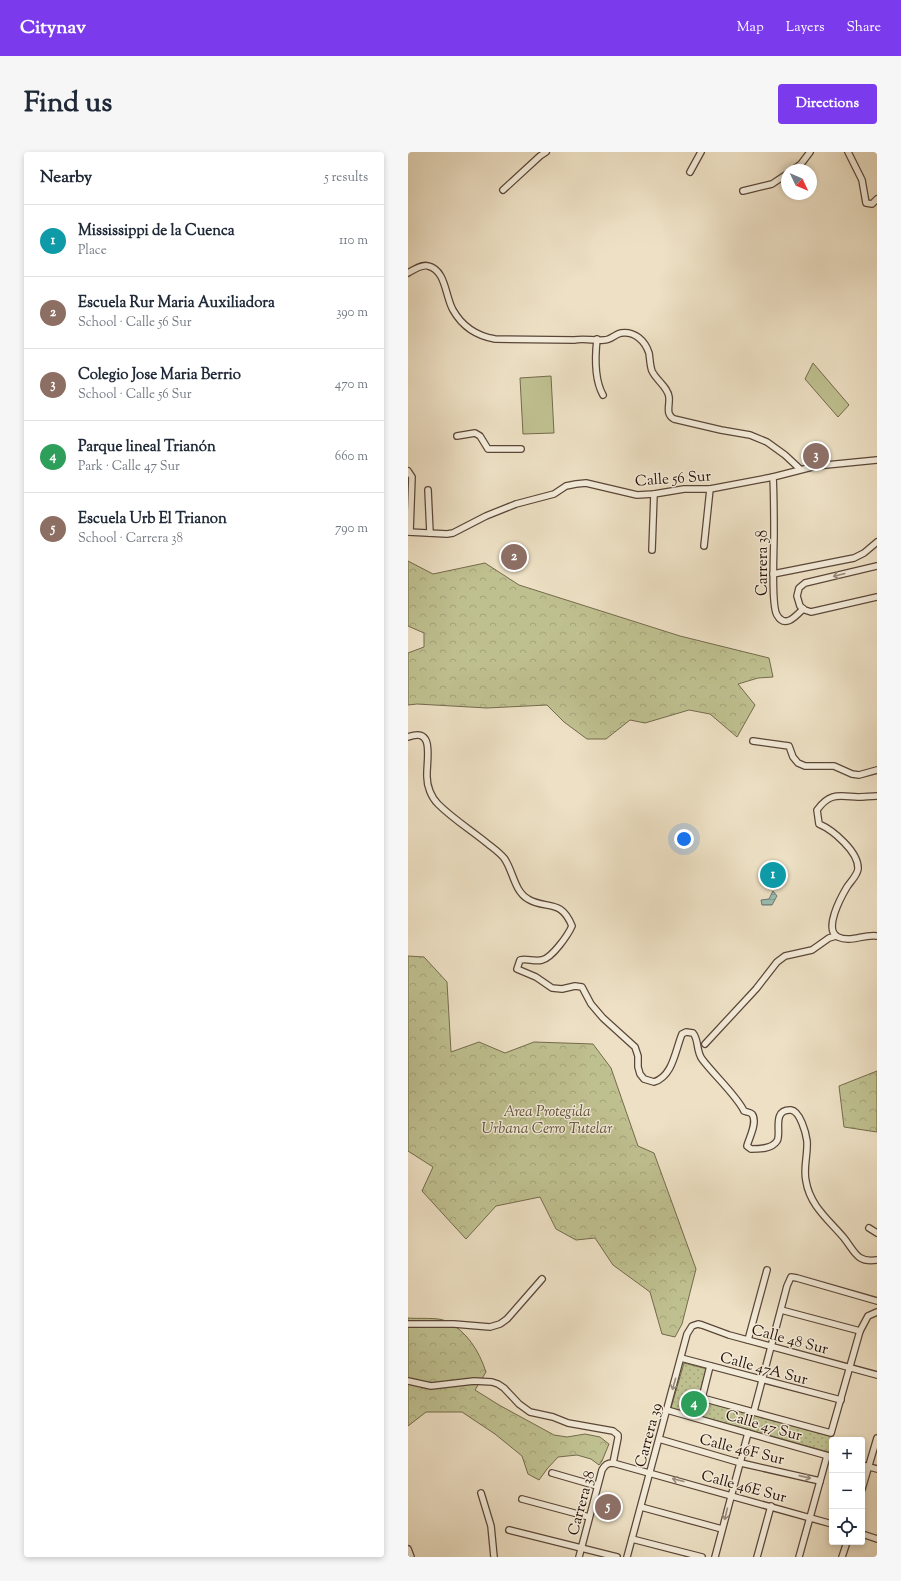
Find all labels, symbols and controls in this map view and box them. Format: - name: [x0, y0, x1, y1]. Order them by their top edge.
- text: Citynav: [20, 15, 86, 42]
- text: Map: [737, 18, 764, 38]
- text: Layers: [786, 18, 824, 38]
- text: Share: [846, 18, 881, 38]
- text: Find us: [24, 84, 112, 124]
- button: Directions: [778, 84, 877, 124]
- north arrow: [781, 164, 817, 200]
- text: Nearby: [40, 166, 92, 190]
- text: 5 results: [324, 169, 368, 187]
- text: Mississippi de la Cuenca: [78, 221, 235, 242]
- text: 1: [51, 232, 55, 250]
- text: 110 m: [339, 232, 368, 250]
- text: Place: [78, 242, 107, 260]
- text: Escuela Rur Maria Auxiliadora: [78, 293, 275, 314]
- text: 2: [50, 304, 56, 322]
- text: 390 m: [336, 304, 368, 322]
- text: School · Calle 56 Sur: [78, 314, 192, 332]
- text: Colegio Jose Maria Berrio: [78, 365, 241, 386]
- text: 3: [50, 376, 56, 394]
- text: 470 m: [335, 376, 368, 394]
- text: School · Calle 56 Sur: [78, 386, 192, 404]
- text: Parque lineal Trianón: [78, 437, 216, 458]
- pin: 3: [803, 441, 829, 471]
- text: 4: [50, 448, 56, 466]
- text: 660 m: [335, 448, 368, 466]
- text: Park · Calle 47 Sur: [78, 458, 180, 476]
- street label: Calle 56 Sur: [634, 466, 712, 493]
- text: Escuela Urb El Trianon: [78, 509, 227, 530]
- text: 5: [51, 520, 55, 538]
- text: 790 m: [335, 520, 368, 538]
- text: School · Carrera 38: [78, 530, 183, 548]
- street label: Carrera 38: [753, 530, 774, 596]
- pin: 2: [501, 542, 527, 572]
- one-way arrow: [833, 572, 846, 580]
- your location: [674, 829, 694, 849]
- pin: 1: [760, 860, 786, 890]
- park label: Area Protegida Urbana Cerro Tutelar: [481, 1102, 613, 1140]
- street label: Calle 48 Sur: [749, 1320, 831, 1361]
- street label: Calle 47A Sur: [718, 1348, 810, 1391]
- one-way arrow: [670, 1377, 677, 1390]
- pin: 4: [681, 1389, 707, 1419]
- street label: Carrera 39: [631, 1401, 668, 1470]
- street label: Calle 47 Sur: [723, 1406, 805, 1447]
- street label: Calle 46F Sur: [697, 1430, 787, 1471]
- map controls: [829, 1437, 865, 1545]
- button: +: [829, 1437, 865, 1473]
- street label: Calle 46E Sur: [699, 1466, 789, 1509]
- street label: Carrera 38: [564, 1469, 601, 1538]
- button: −: [829, 1473, 865, 1509]
- one-way arrow: [798, 1474, 811, 1482]
- one-way arrow: [672, 1476, 685, 1484]
- pin: 5: [595, 1492, 621, 1522]
- one-way arrow: [722, 1507, 729, 1520]
- button: locate: [829, 1509, 865, 1545]

